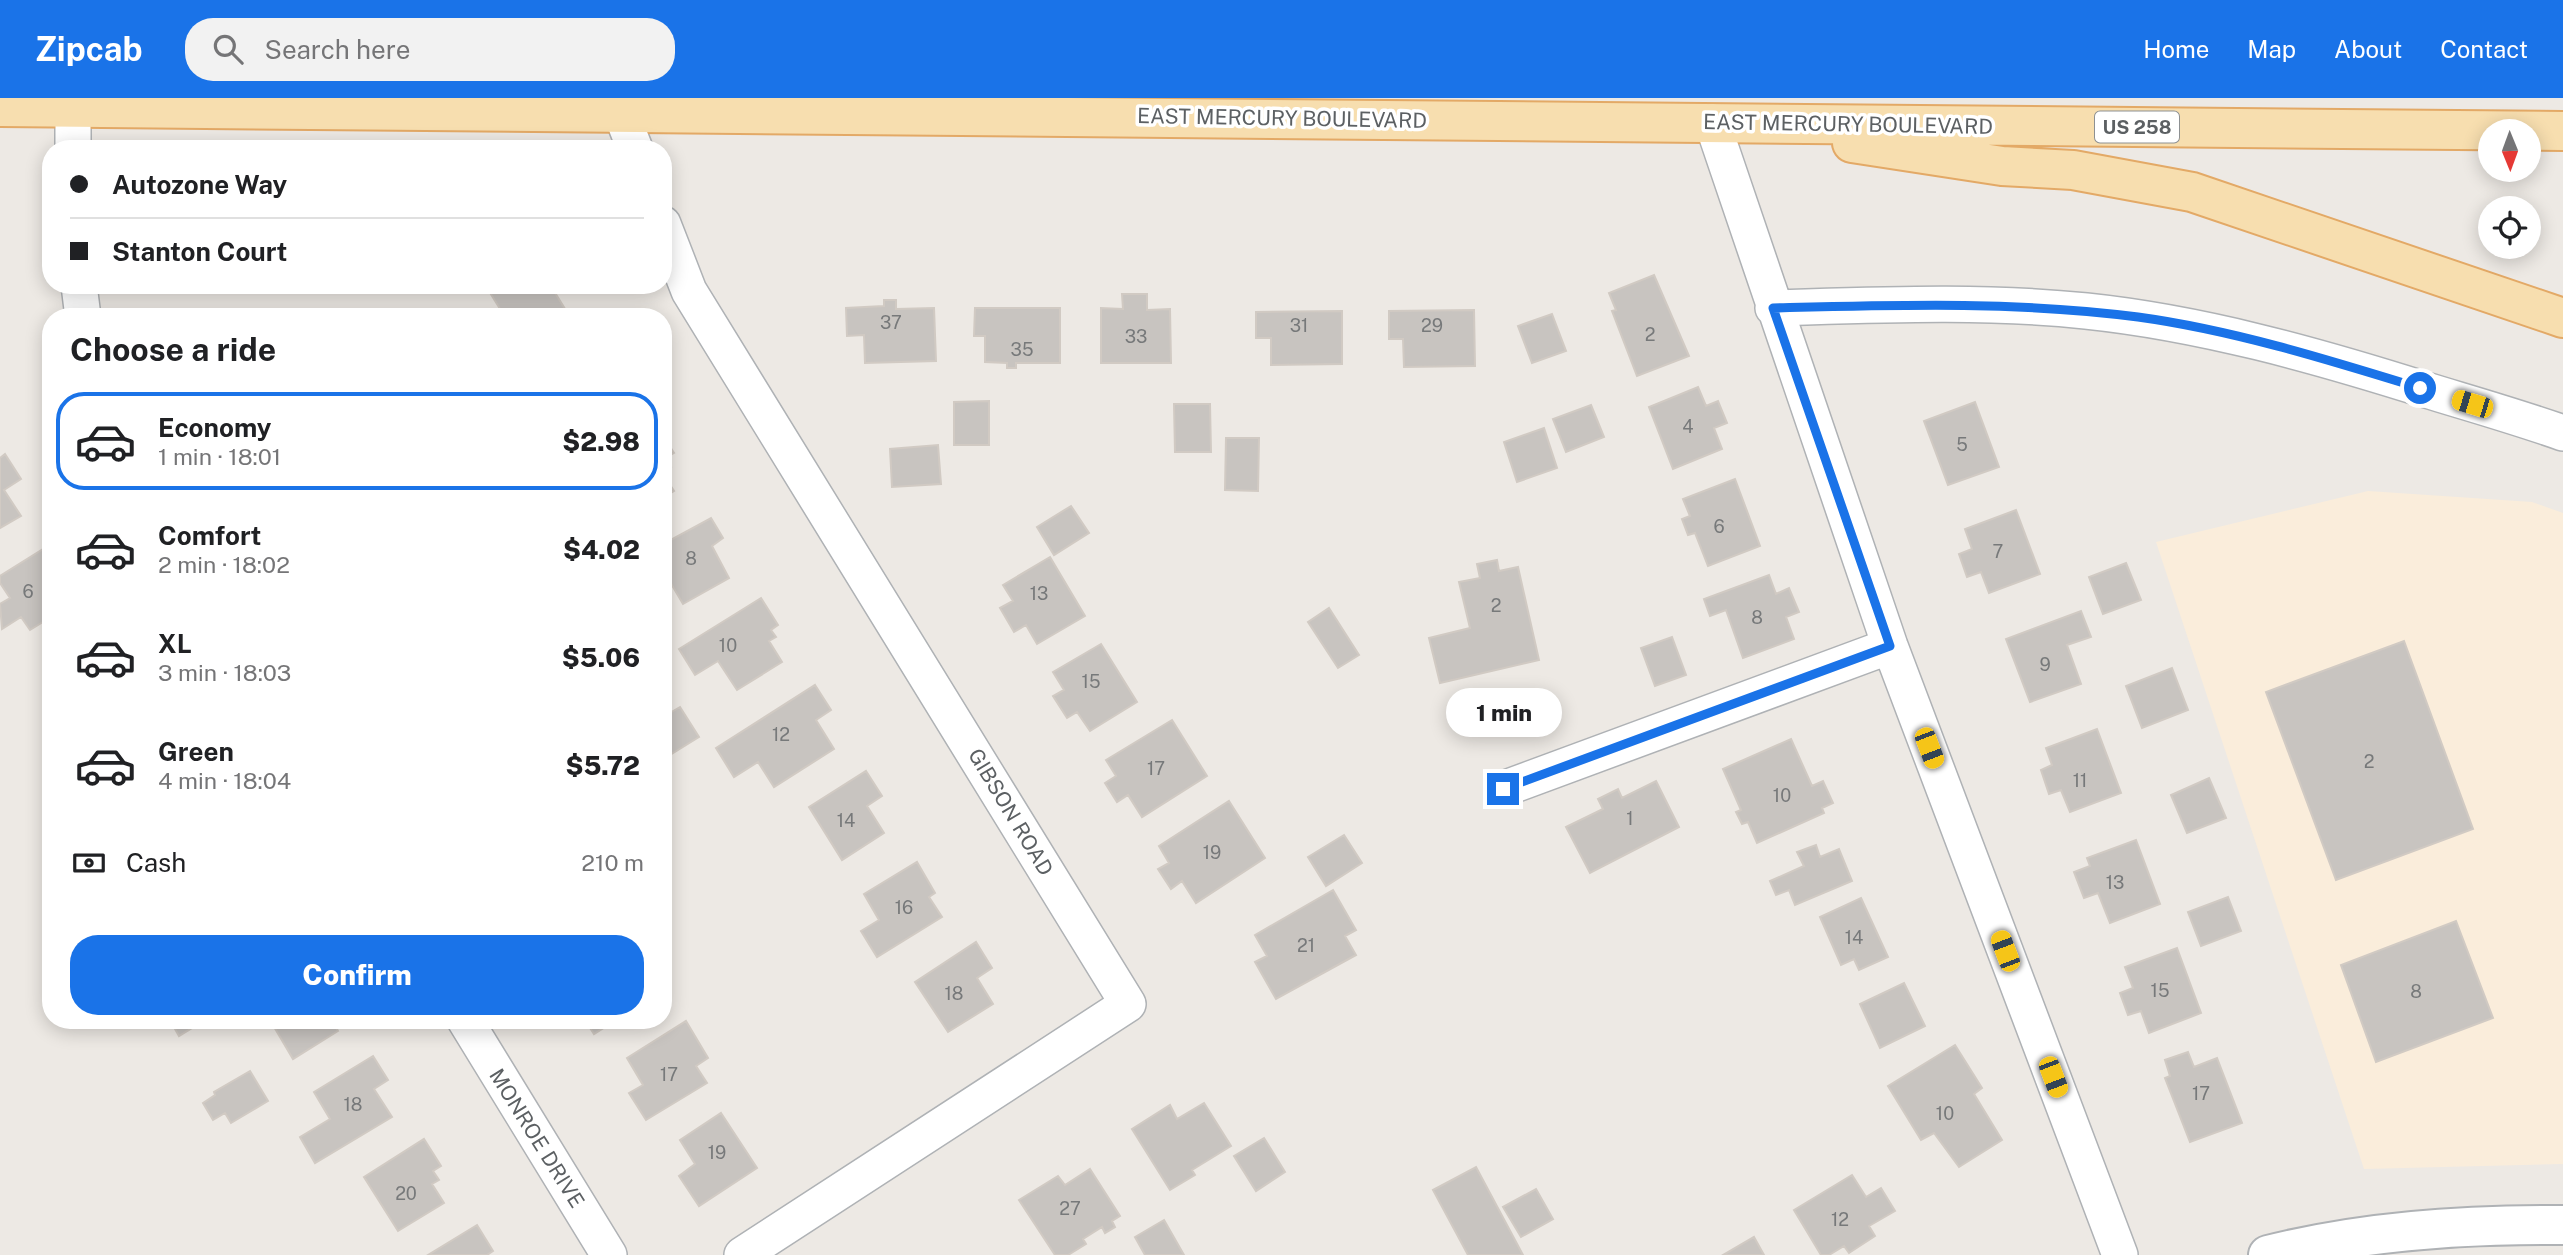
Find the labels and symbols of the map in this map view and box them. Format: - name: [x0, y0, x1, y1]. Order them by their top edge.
- street label: EAST MERCURY BOULEVARD: [1137, 103, 1427, 133]
- street label: EAST MERCURY BOULEVARD: [1703, 109, 1993, 139]
- road number: US 258: [2095, 112, 2179, 142]
- north arrow: [2478, 119, 2541, 182]
- house number: 37: [880, 312, 902, 333]
- house number: 31: [1290, 315, 1308, 336]
- house number: 29: [1421, 315, 1443, 336]
- house number: 2: [1645, 324, 1655, 345]
- house number: 33: [1125, 326, 1147, 347]
- house number: 35: [1011, 339, 1033, 360]
- route start: [2404, 372, 2436, 404]
- car: [2449, 388, 2496, 420]
- house number: 4: [1682, 416, 1694, 437]
- house number: 5: [1956, 434, 1968, 455]
- house number: 6: [1713, 516, 1725, 537]
- house number: 7: [1993, 541, 2003, 562]
- house number: 8: [685, 548, 697, 569]
- house number: 6: [22, 581, 34, 602]
- house number: 13: [1030, 583, 1048, 604]
- house number: 2: [1491, 595, 1501, 616]
- house number: 8: [1751, 607, 1763, 628]
- house number: 10: [719, 635, 737, 656]
- house number: 9: [2039, 654, 2051, 675]
- house number: 15: [1082, 671, 1100, 692]
- callout: 1 min: [1445, 688, 1561, 736]
- house number: 12: [772, 724, 790, 745]
- car: [1912, 725, 1947, 771]
- street label: GIBSON ROAD: [963, 744, 1059, 880]
- house number: 2: [2364, 751, 2374, 772]
- house number: 17: [1147, 758, 1165, 779]
- house number: 11: [2073, 770, 2087, 791]
- route end: [1487, 773, 1519, 805]
- house number: 10: [1773, 785, 1791, 806]
- house number: 1: [1626, 808, 1634, 829]
- house number: 14: [837, 810, 855, 831]
- house number: 19: [1203, 842, 1221, 863]
- house number: 13: [2106, 872, 2124, 893]
- house number: 16: [895, 897, 913, 918]
- house number: 14: [1845, 927, 1863, 948]
- car: [1988, 928, 2023, 974]
- house number: 21: [1297, 935, 1315, 956]
- house number: 15: [2151, 980, 2169, 1001]
- house number: 8: [2410, 981, 2422, 1002]
- house number: 18: [945, 983, 963, 1004]
- car: [2036, 1054, 2071, 1100]
- street label: MONROE DRIVE: [484, 1064, 590, 1212]
- house number: 17: [660, 1064, 678, 1085]
- house number: 17: [2192, 1083, 2210, 1104]
- house number: 18: [344, 1094, 362, 1115]
- house number: 10: [1936, 1103, 1954, 1124]
- house number: 19: [708, 1142, 726, 1163]
- house number: 20: [395, 1183, 417, 1204]
- house number: 27: [1059, 1198, 1081, 1219]
- house number: 12: [1831, 1209, 1849, 1230]

